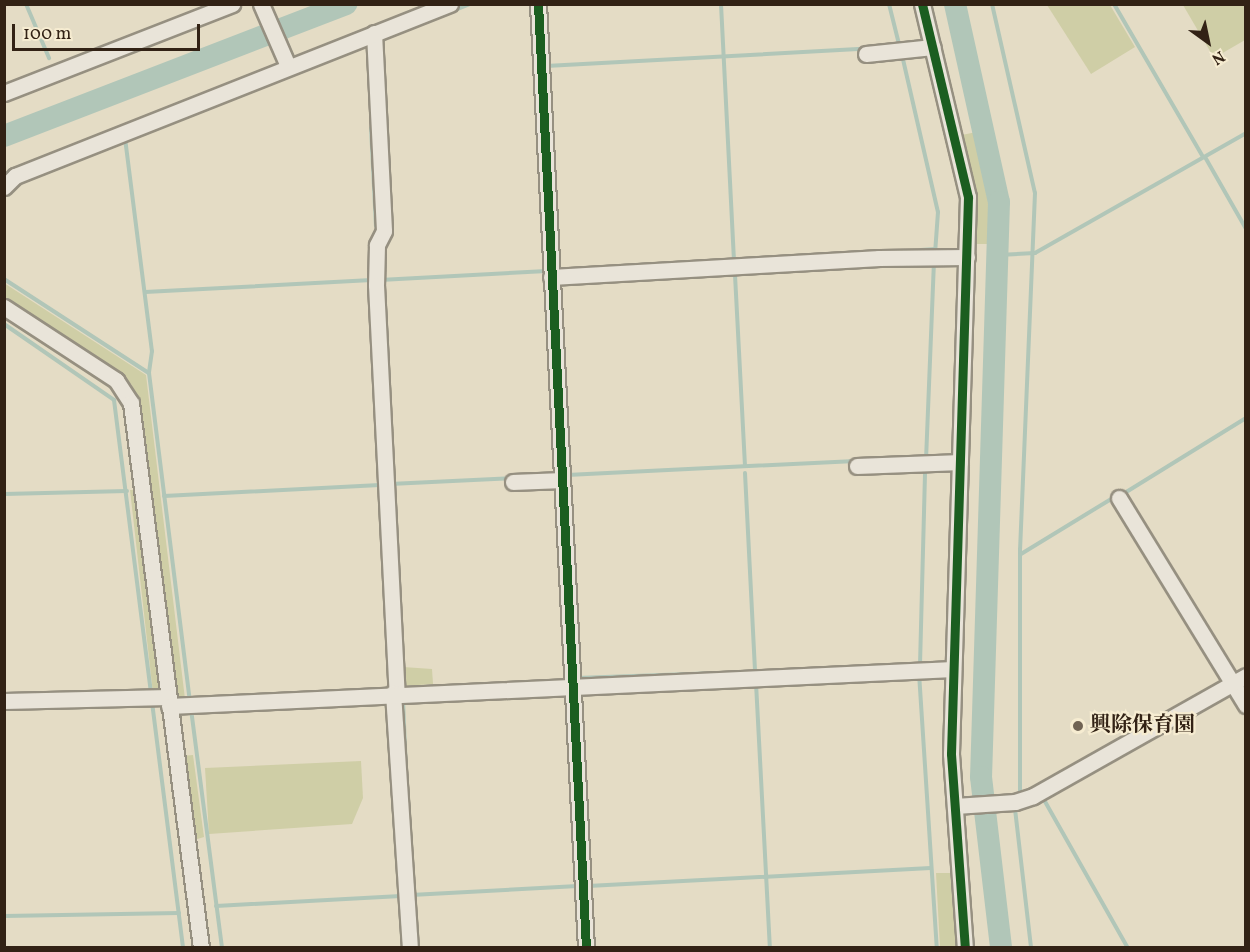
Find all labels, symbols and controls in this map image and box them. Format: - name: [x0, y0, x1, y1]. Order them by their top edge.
- scale bar: [15, 12, 202, 50]
- north arrow: [1178, 12, 1238, 72]
- text: 100 m: [23, 22, 72, 47]
- text: N: [1207, 45, 1229, 69]
- place label: 興除保育園: [1090, 713, 1195, 739]
- marker: 興除保育園: [1071, 719, 1085, 733]

